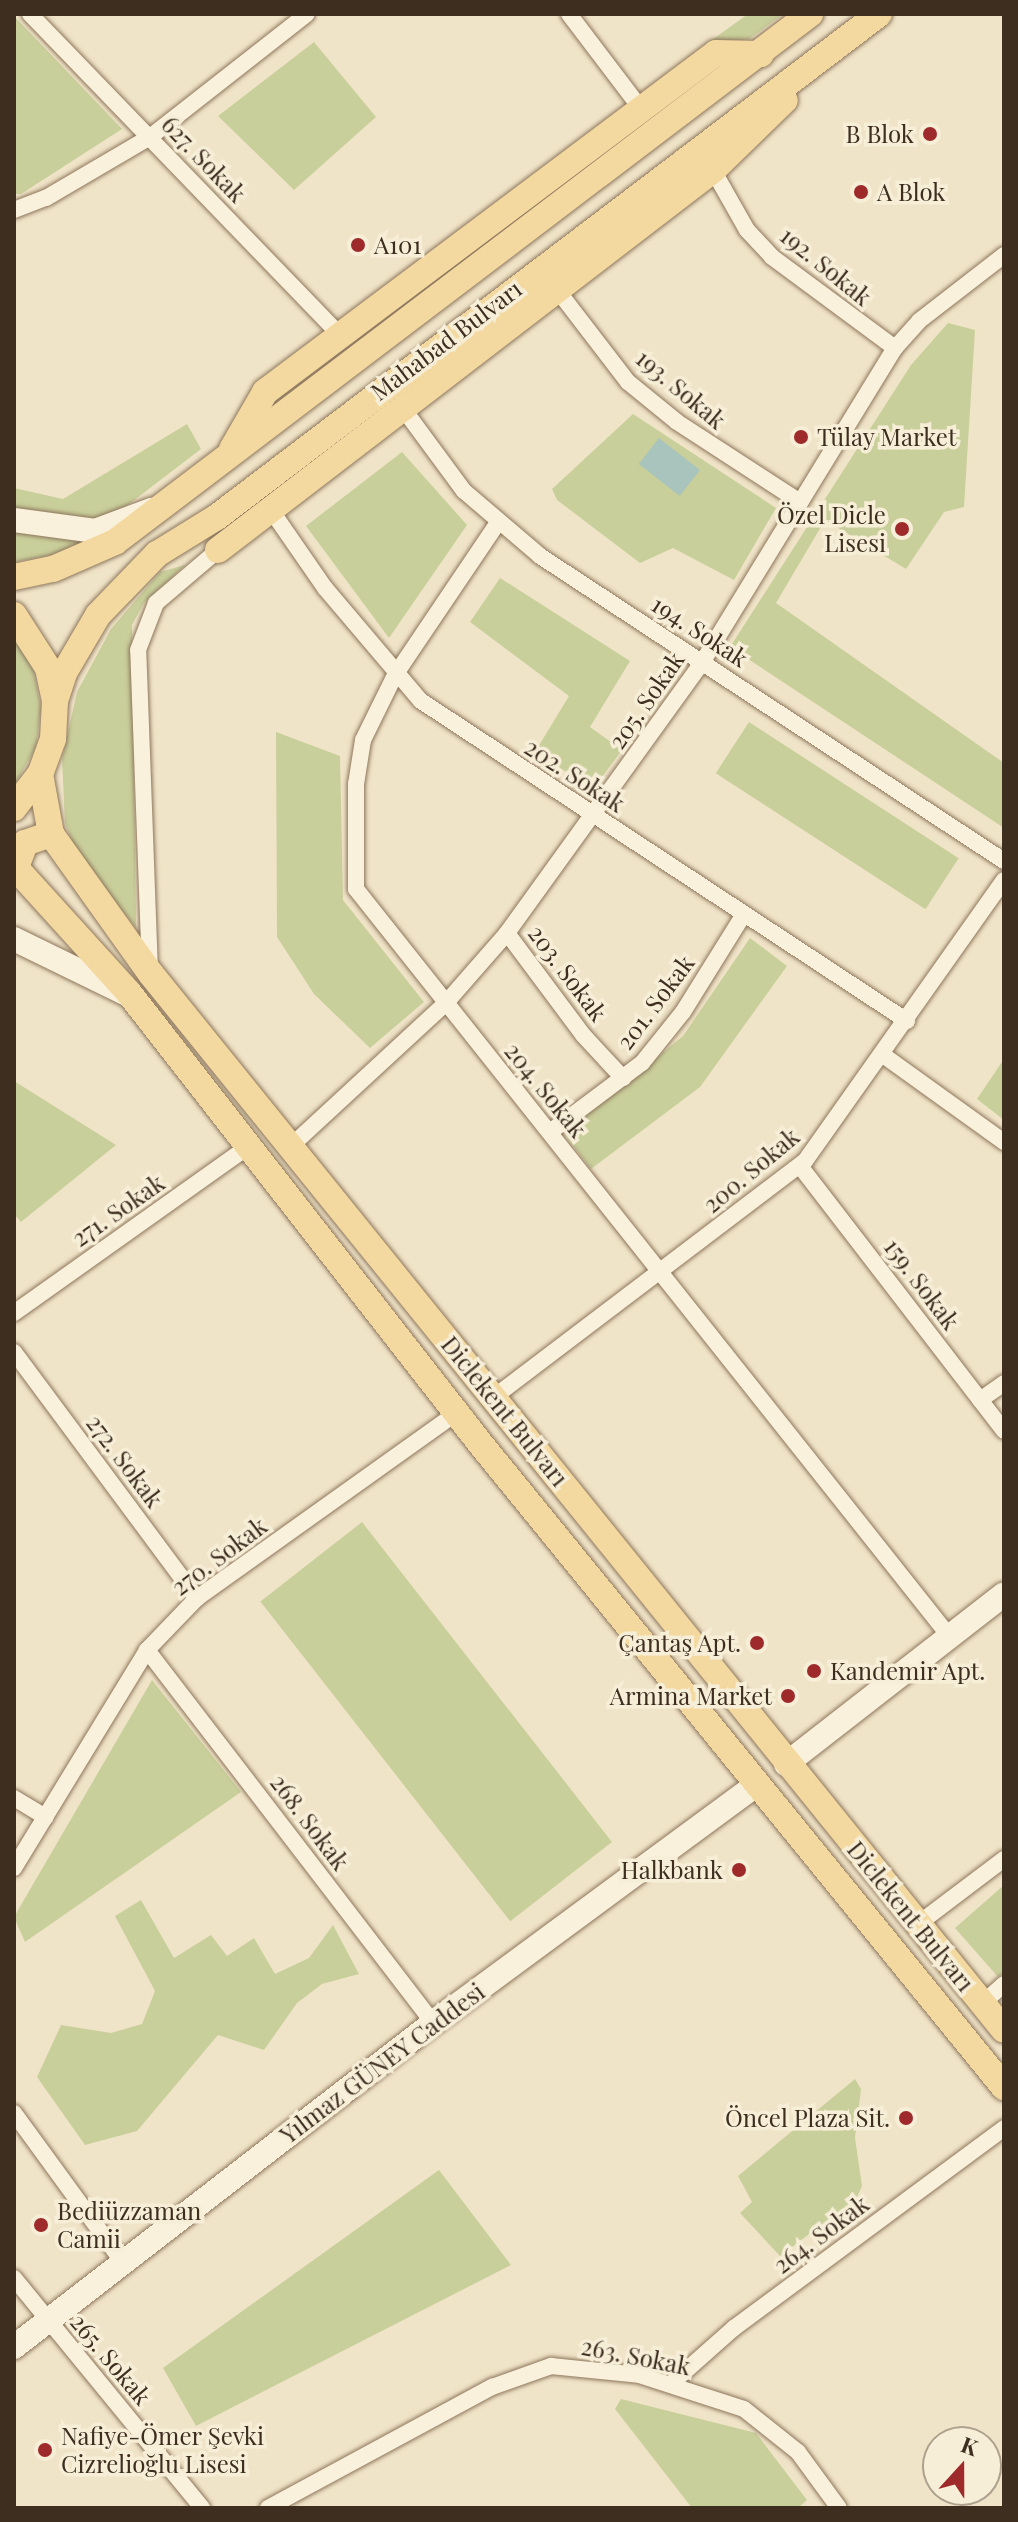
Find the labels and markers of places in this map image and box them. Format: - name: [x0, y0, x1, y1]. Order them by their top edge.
- place label: B Blok: [846, 120, 914, 148]
- marker: B Blok: [921, 125, 939, 143]
- place label: A Blok: [877, 178, 946, 206]
- marker: A Blok: [852, 183, 870, 201]
- place label: A101: [374, 231, 421, 259]
- marker: A101: [349, 236, 367, 254]
- place label: Tülay Market: [817, 423, 957, 451]
- marker: Tülay Market: [792, 428, 810, 446]
- place label: Özel Dicle Lisesi: [777, 501, 886, 557]
- marker: Özel Dicle Lisesi: [893, 520, 911, 538]
- place label: Çantaş Apt.: [617, 1629, 741, 1657]
- marker: Çantaş Apt.: [748, 1634, 766, 1652]
- place label: Kandemir Apt.: [830, 1657, 987, 1685]
- marker: Kandemir Apt.: [805, 1662, 823, 1680]
- place label: Armina Market: [609, 1682, 772, 1710]
- marker: Armina Market: [779, 1687, 797, 1705]
- place label: Halkbank: [621, 1856, 723, 1884]
- marker: Halkbank: [730, 1861, 748, 1879]
- place label: Öncel Plaza Sit.: [725, 2104, 890, 2132]
- marker: Öncel Plaza Sit.: [897, 2109, 915, 2127]
- place label: Bediüzzaman Camii: [57, 2197, 201, 2253]
- marker: Bediüzzaman Camii: [32, 2216, 50, 2234]
- place label: Nafiye-Ömer Şevki Cizrelioğlu Lisesi: [61, 2422, 265, 2478]
- marker: Nafiye-Ömer Şevki Cizrelioğlu Lisesi: [36, 2441, 54, 2459]

